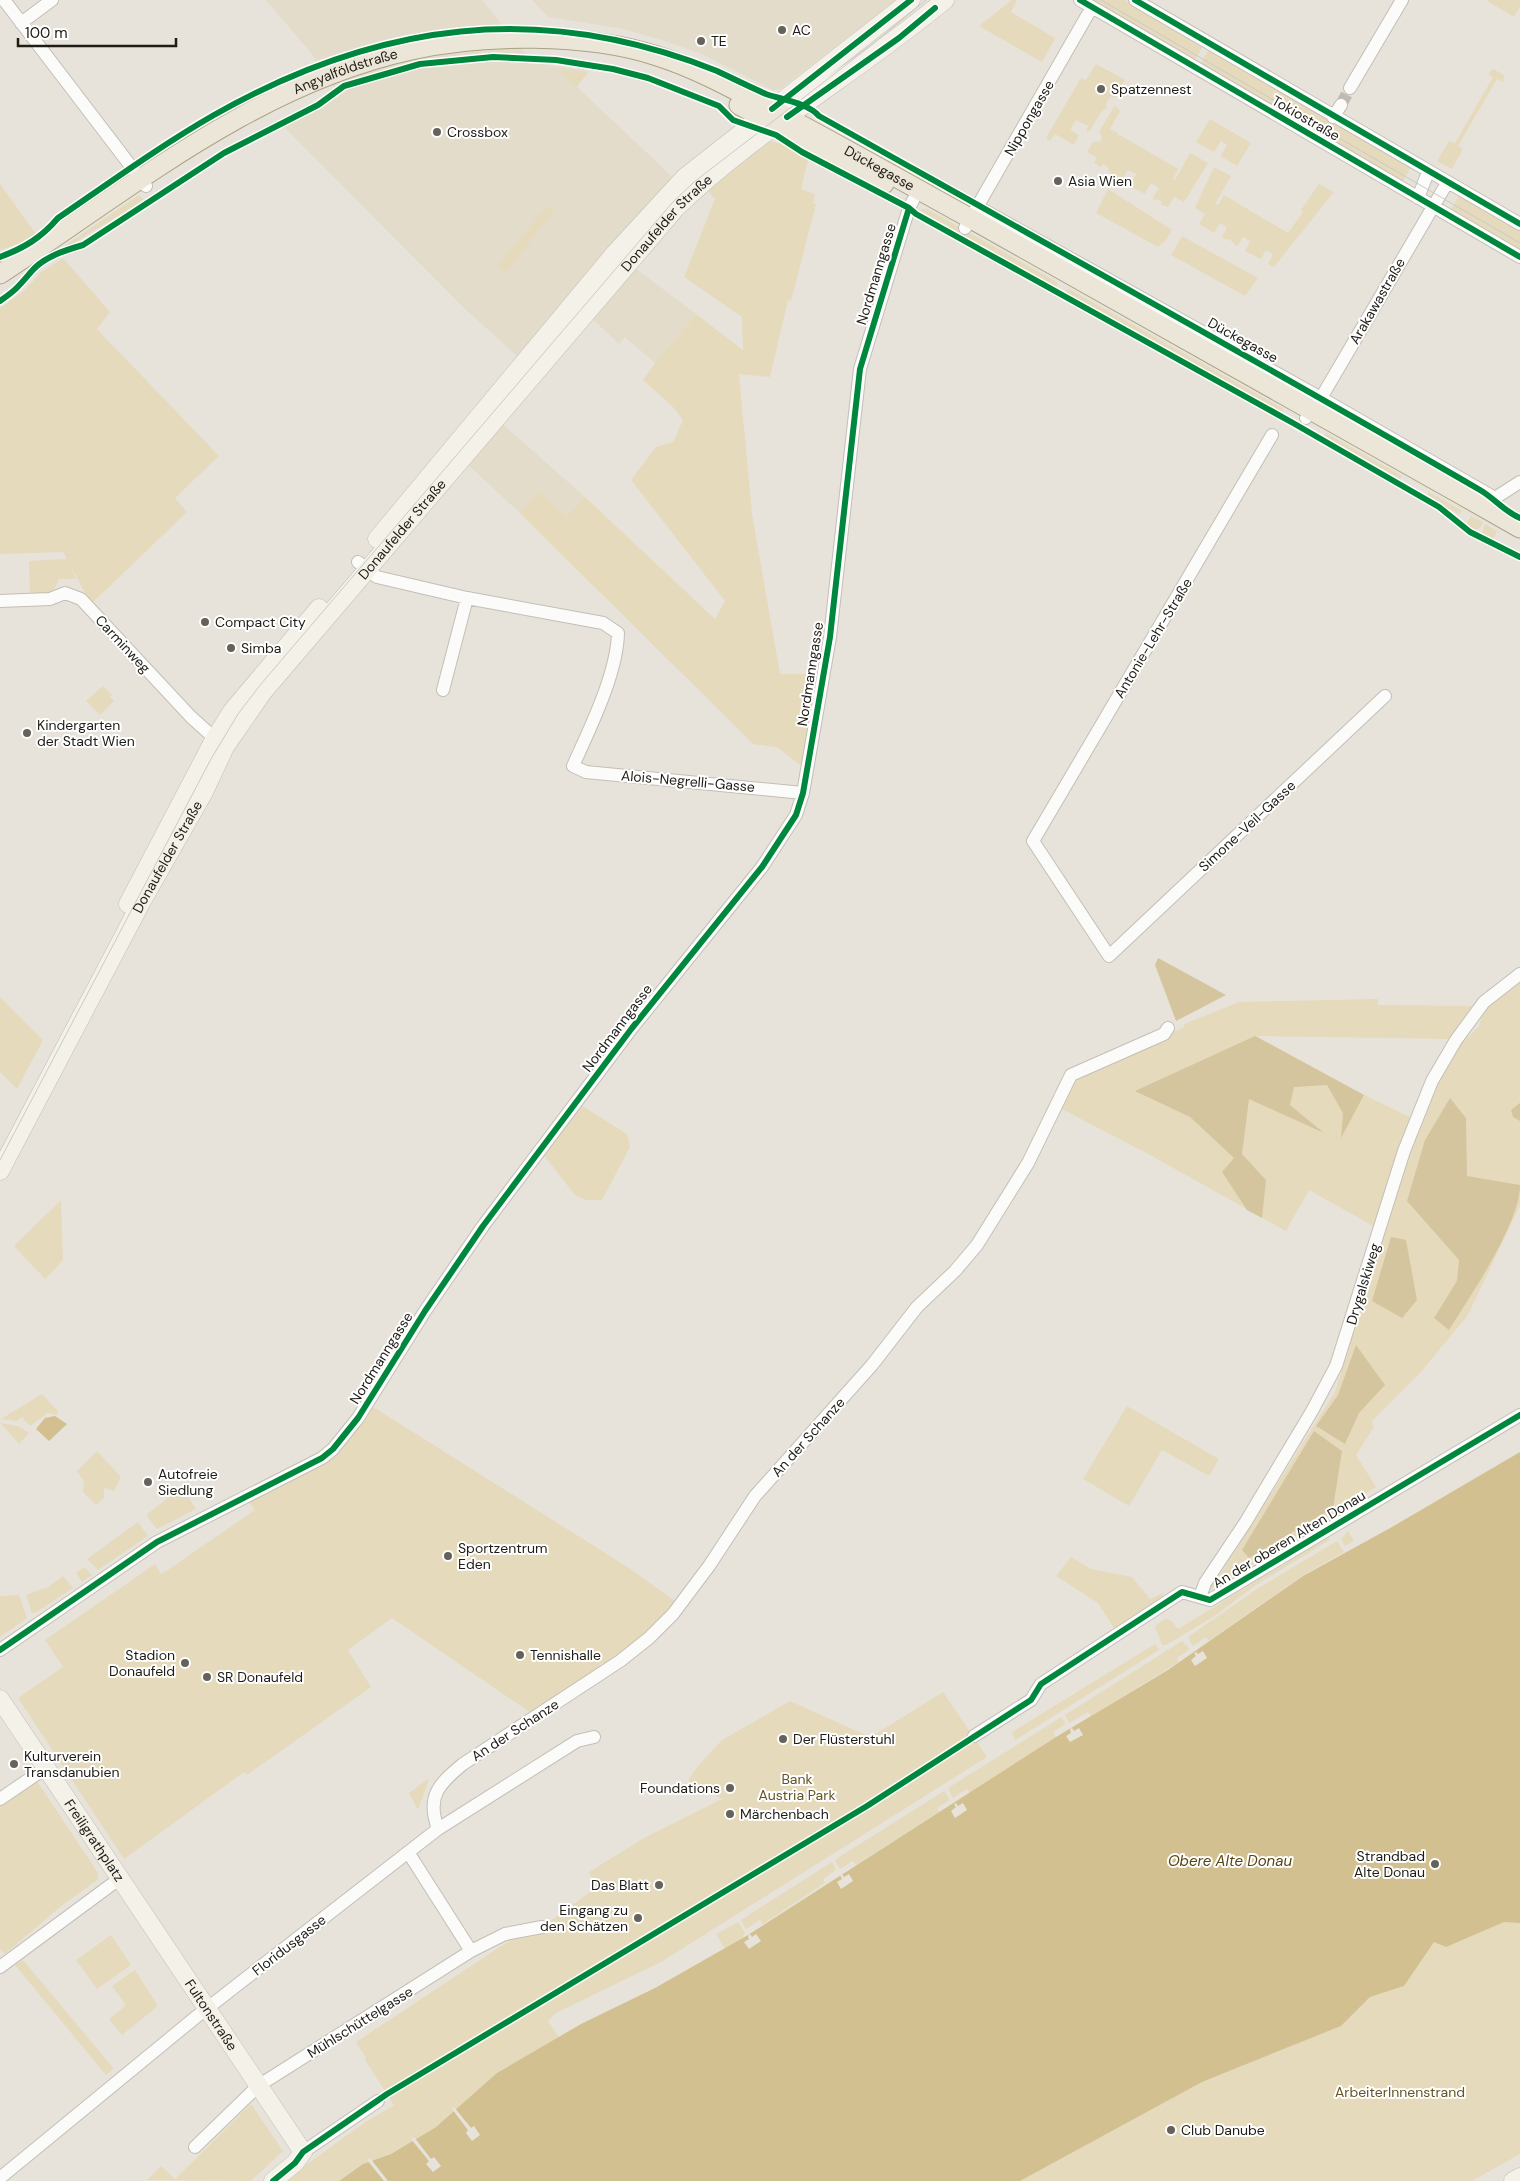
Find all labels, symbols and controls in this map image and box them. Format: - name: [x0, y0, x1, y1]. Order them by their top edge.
- scale bar: [18, 15, 175, 47]
- place label: AC: [792, 21, 811, 39]
- text: 100 m: [25, 23, 68, 43]
- marker: AC: [776, 24, 788, 36]
- place label: TE: [711, 32, 727, 50]
- marker: TE: [695, 35, 707, 47]
- street label: Angyalföldstraße: [290, 44, 400, 98]
- street label: Nippongasse: [1000, 77, 1058, 159]
- place label: Spatzennest: [1111, 80, 1191, 98]
- marker: Spatzennest: [1095, 83, 1107, 95]
- street label: Tokiostraße: [1269, 91, 1343, 145]
- place label: Crossbox: [447, 123, 508, 141]
- marker: Crossbox: [431, 126, 443, 138]
- street label: Dückegasse: [841, 141, 918, 195]
- street label: Donaufelder Straße: [617, 170, 716, 275]
- place label: Asia Wien: [1068, 172, 1132, 190]
- marker: Asia Wien: [1052, 175, 1064, 187]
- street label: Nordmanngasse: [852, 221, 900, 327]
- street label: Arakawastraße: [1345, 255, 1409, 347]
- street label: Dückegasse: [1205, 313, 1281, 367]
- street label: Donaufelder Straße: [354, 475, 450, 583]
- street label: Antonie-Lehr-Straße: [1110, 575, 1196, 701]
- street label: Carminweg: [92, 611, 155, 677]
- place label: Compact City: [215, 613, 306, 631]
- marker: Compact City: [199, 616, 211, 628]
- street label: Nordmanngasse: [793, 621, 827, 727]
- place label: Simba: [241, 639, 281, 657]
- marker: Simba: [225, 642, 237, 654]
- place label: Kindergarten der Stadt Wien: [37, 716, 135, 750]
- marker: Kindergarten der Stadt Wien: [21, 727, 33, 739]
- street label: Alois-Negrelli-Gasse: [620, 766, 756, 796]
- street label: Simone-Veil-Gasse: [1195, 776, 1299, 876]
- street label: Donaufelder Straße: [128, 797, 206, 916]
- street label: Nordmanngasse: [578, 981, 656, 1075]
- street label: Drygalskiweg: [1342, 1241, 1384, 1327]
- street label: Nordmanngasse: [345, 1309, 417, 1407]
- street label: An der Schanze: [768, 1393, 848, 1481]
- place label: Autofreie Siedlung: [158, 1465, 218, 1499]
- marker: Autofreie Siedlung: [142, 1476, 154, 1488]
- street label: An der oberen Alten Donau: [1209, 1486, 1369, 1592]
- place label: Sportzentrum Eden: [458, 1539, 547, 1573]
- marker: Sportzentrum Eden: [442, 1550, 454, 1562]
- place label: Stadion Donaufeld: [109, 1646, 175, 1680]
- place label: Tennishalle: [530, 1646, 601, 1664]
- marker: Tennishalle: [514, 1649, 526, 1661]
- marker: Stadion Donaufeld: [179, 1657, 191, 1669]
- place label: SR Donaufeld: [217, 1668, 303, 1686]
- marker: SR Donaufeld: [201, 1671, 213, 1683]
- street label: An der Schanze: [468, 1695, 562, 1765]
- place label: Der Flüsterstuhl: [793, 1730, 895, 1748]
- marker: Der Flüsterstuhl: [777, 1733, 789, 1745]
- place label: Kulturverein Transdanubien: [24, 1747, 119, 1781]
- marker: Kulturverein Transdanubien: [8, 1758, 20, 1770]
- park label: Bank Austria Park: [759, 1770, 835, 1804]
- place label: Foundations: [640, 1779, 720, 1797]
- marker: Foundations: [724, 1782, 736, 1794]
- street label: Freiligrathplatz: [60, 1796, 129, 1885]
- place label: Märchenbach: [740, 1805, 829, 1823]
- marker: Märchenbach: [724, 1808, 736, 1820]
- place label: Strandbad Alte Donau: [1354, 1847, 1425, 1881]
- water label: Obere Alte Donau: [1168, 1851, 1292, 1871]
- marker: Strandbad Alte Donau: [1429, 1858, 1441, 1870]
- place label: Das Blatt: [591, 1876, 649, 1894]
- marker: Das Blatt: [653, 1879, 665, 1891]
- place label: Eingang zu den Schätzen: [540, 1901, 628, 1935]
- street label: Floridusgasse: [249, 1911, 330, 1979]
- marker: Eingang zu den Schätzen: [632, 1912, 644, 1924]
- street label: Fultonstraße: [181, 1976, 242, 2054]
- street label: Mühlschüttelgasse: [304, 1982, 416, 2062]
- park label: ArbeiterInnenstrand: [1335, 2083, 1465, 2101]
- place label: Club Danube: [1181, 2121, 1265, 2139]
- marker: Club Danube: [1165, 2124, 1177, 2136]

